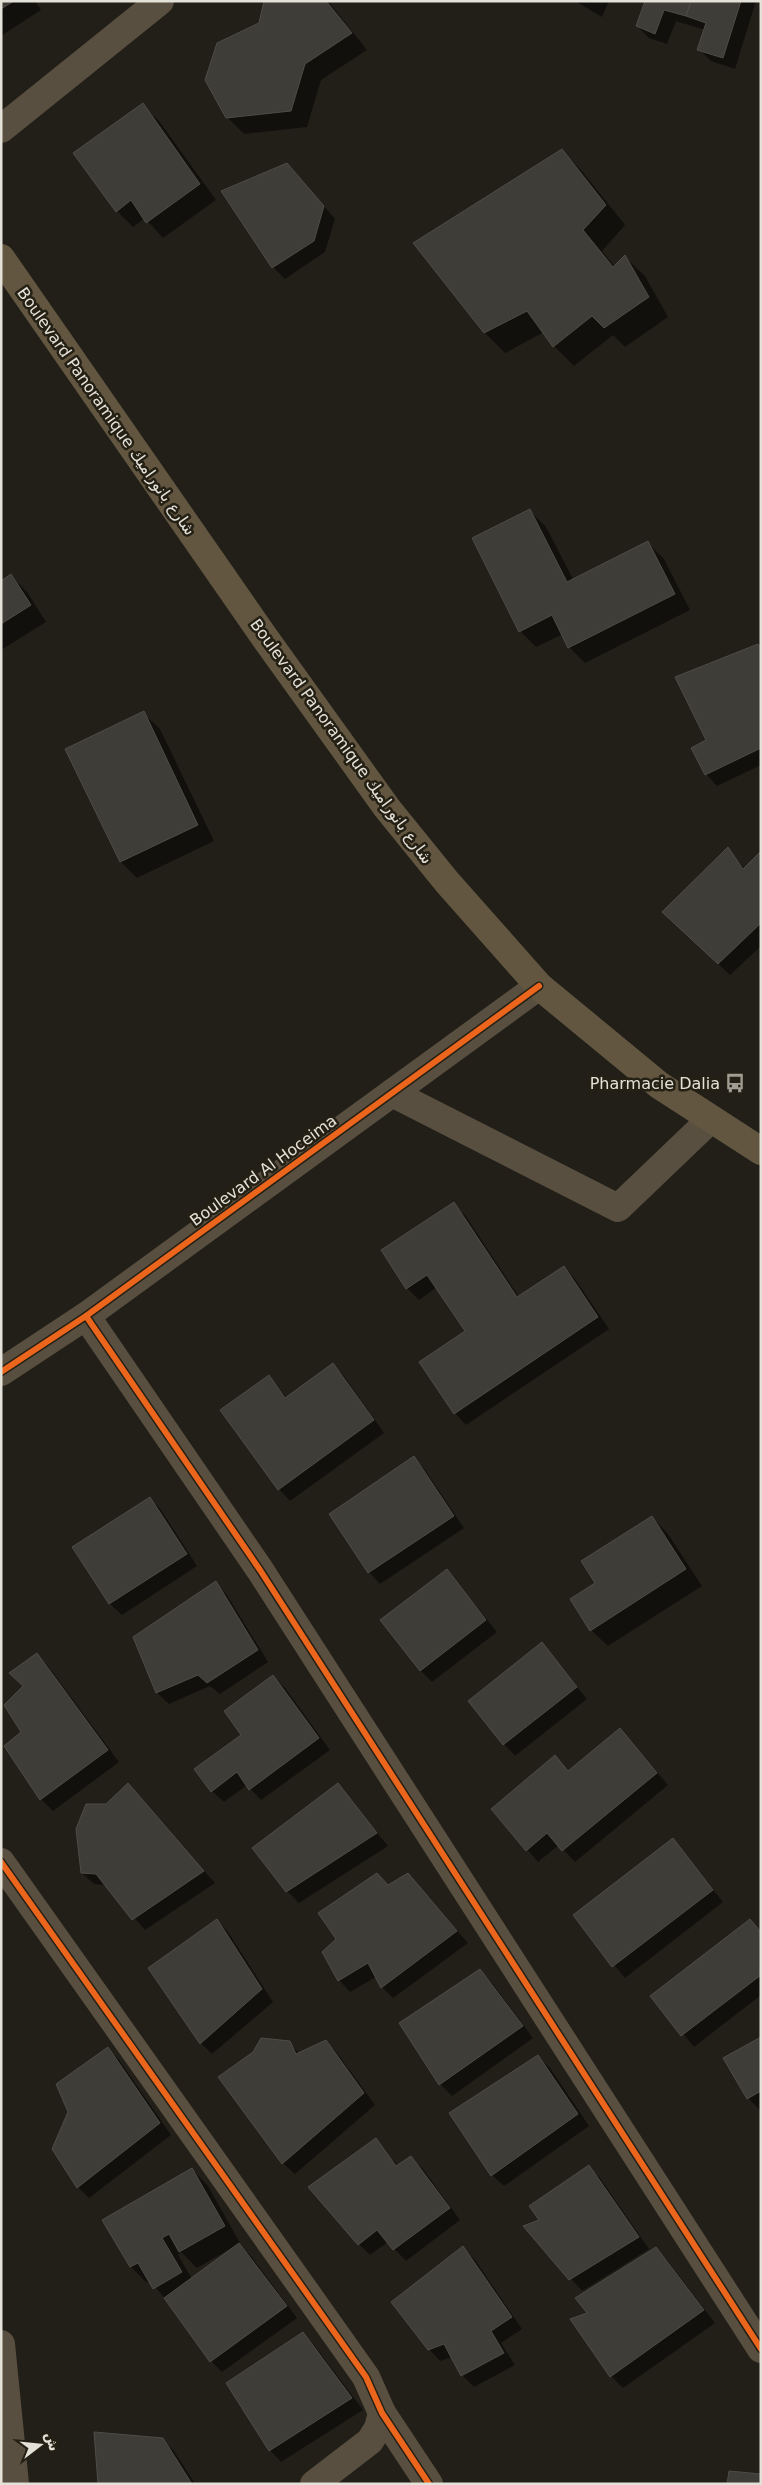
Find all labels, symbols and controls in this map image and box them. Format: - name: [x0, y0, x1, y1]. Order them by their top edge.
- street label: Boulevard Panoramique شارع بانوراميك: [13, 284, 200, 539]
- street label: Boulevard Panoramique شارع بانوراميك: [246, 615, 437, 868]
- bus stop icon: Pharmacie Dalia: [724, 1072, 746, 1094]
- place label: Pharmacie Dalia: [590, 1074, 720, 1093]
- street label: Boulevard Al Hoceima: [186, 1111, 340, 1230]
- north arrow: [15, 2420, 65, 2470]
- text: ش: [42, 2430, 63, 2453]

